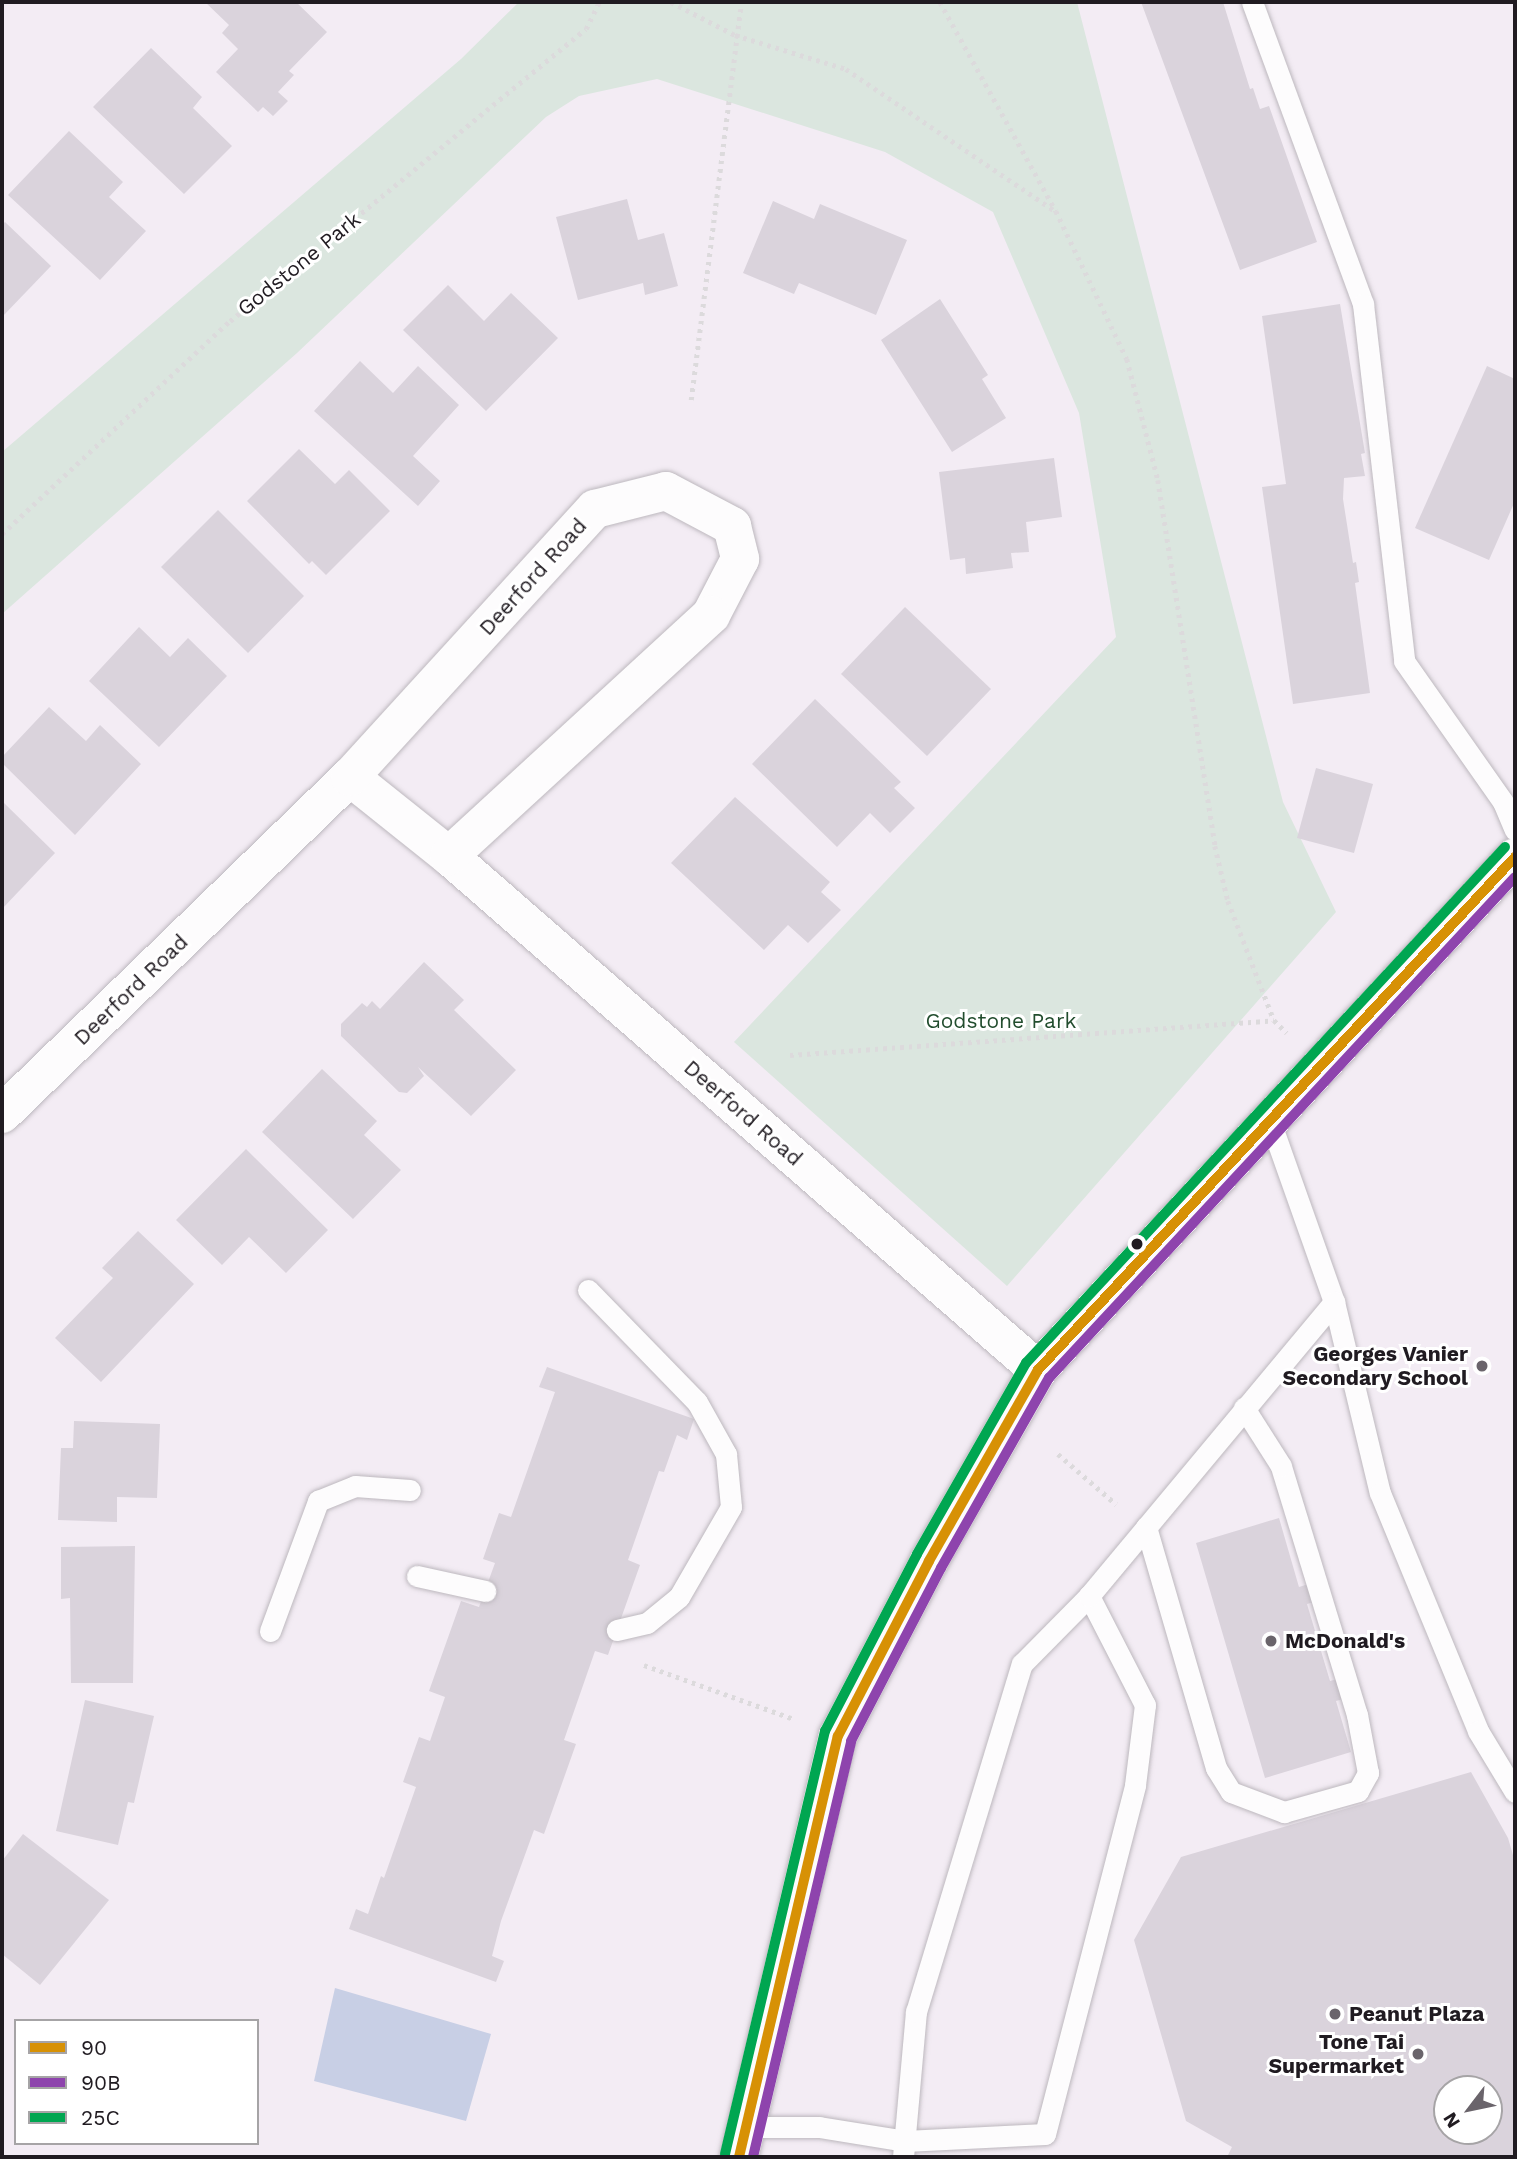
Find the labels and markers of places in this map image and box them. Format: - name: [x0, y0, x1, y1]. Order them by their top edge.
- unlabelled marker: [1130, 1237, 1144, 1251]
- place label: Georges Vanier Secondary School: [1282, 1341, 1468, 1391]
- marker: Georges Vanier Secondary School: [1474, 1358, 1490, 1374]
- place label: McDonald's: [1285, 1628, 1405, 1654]
- marker: McDonald's: [1263, 1633, 1279, 1649]
- place label: Peanut Plaza: [1349, 2001, 1484, 2027]
- marker: Peanut Plaza: [1327, 2006, 1343, 2022]
- place label: Tone Tai Supermarket: [1268, 2029, 1404, 2079]
- marker: Tone Tai Supermarket: [1410, 2046, 1426, 2062]

